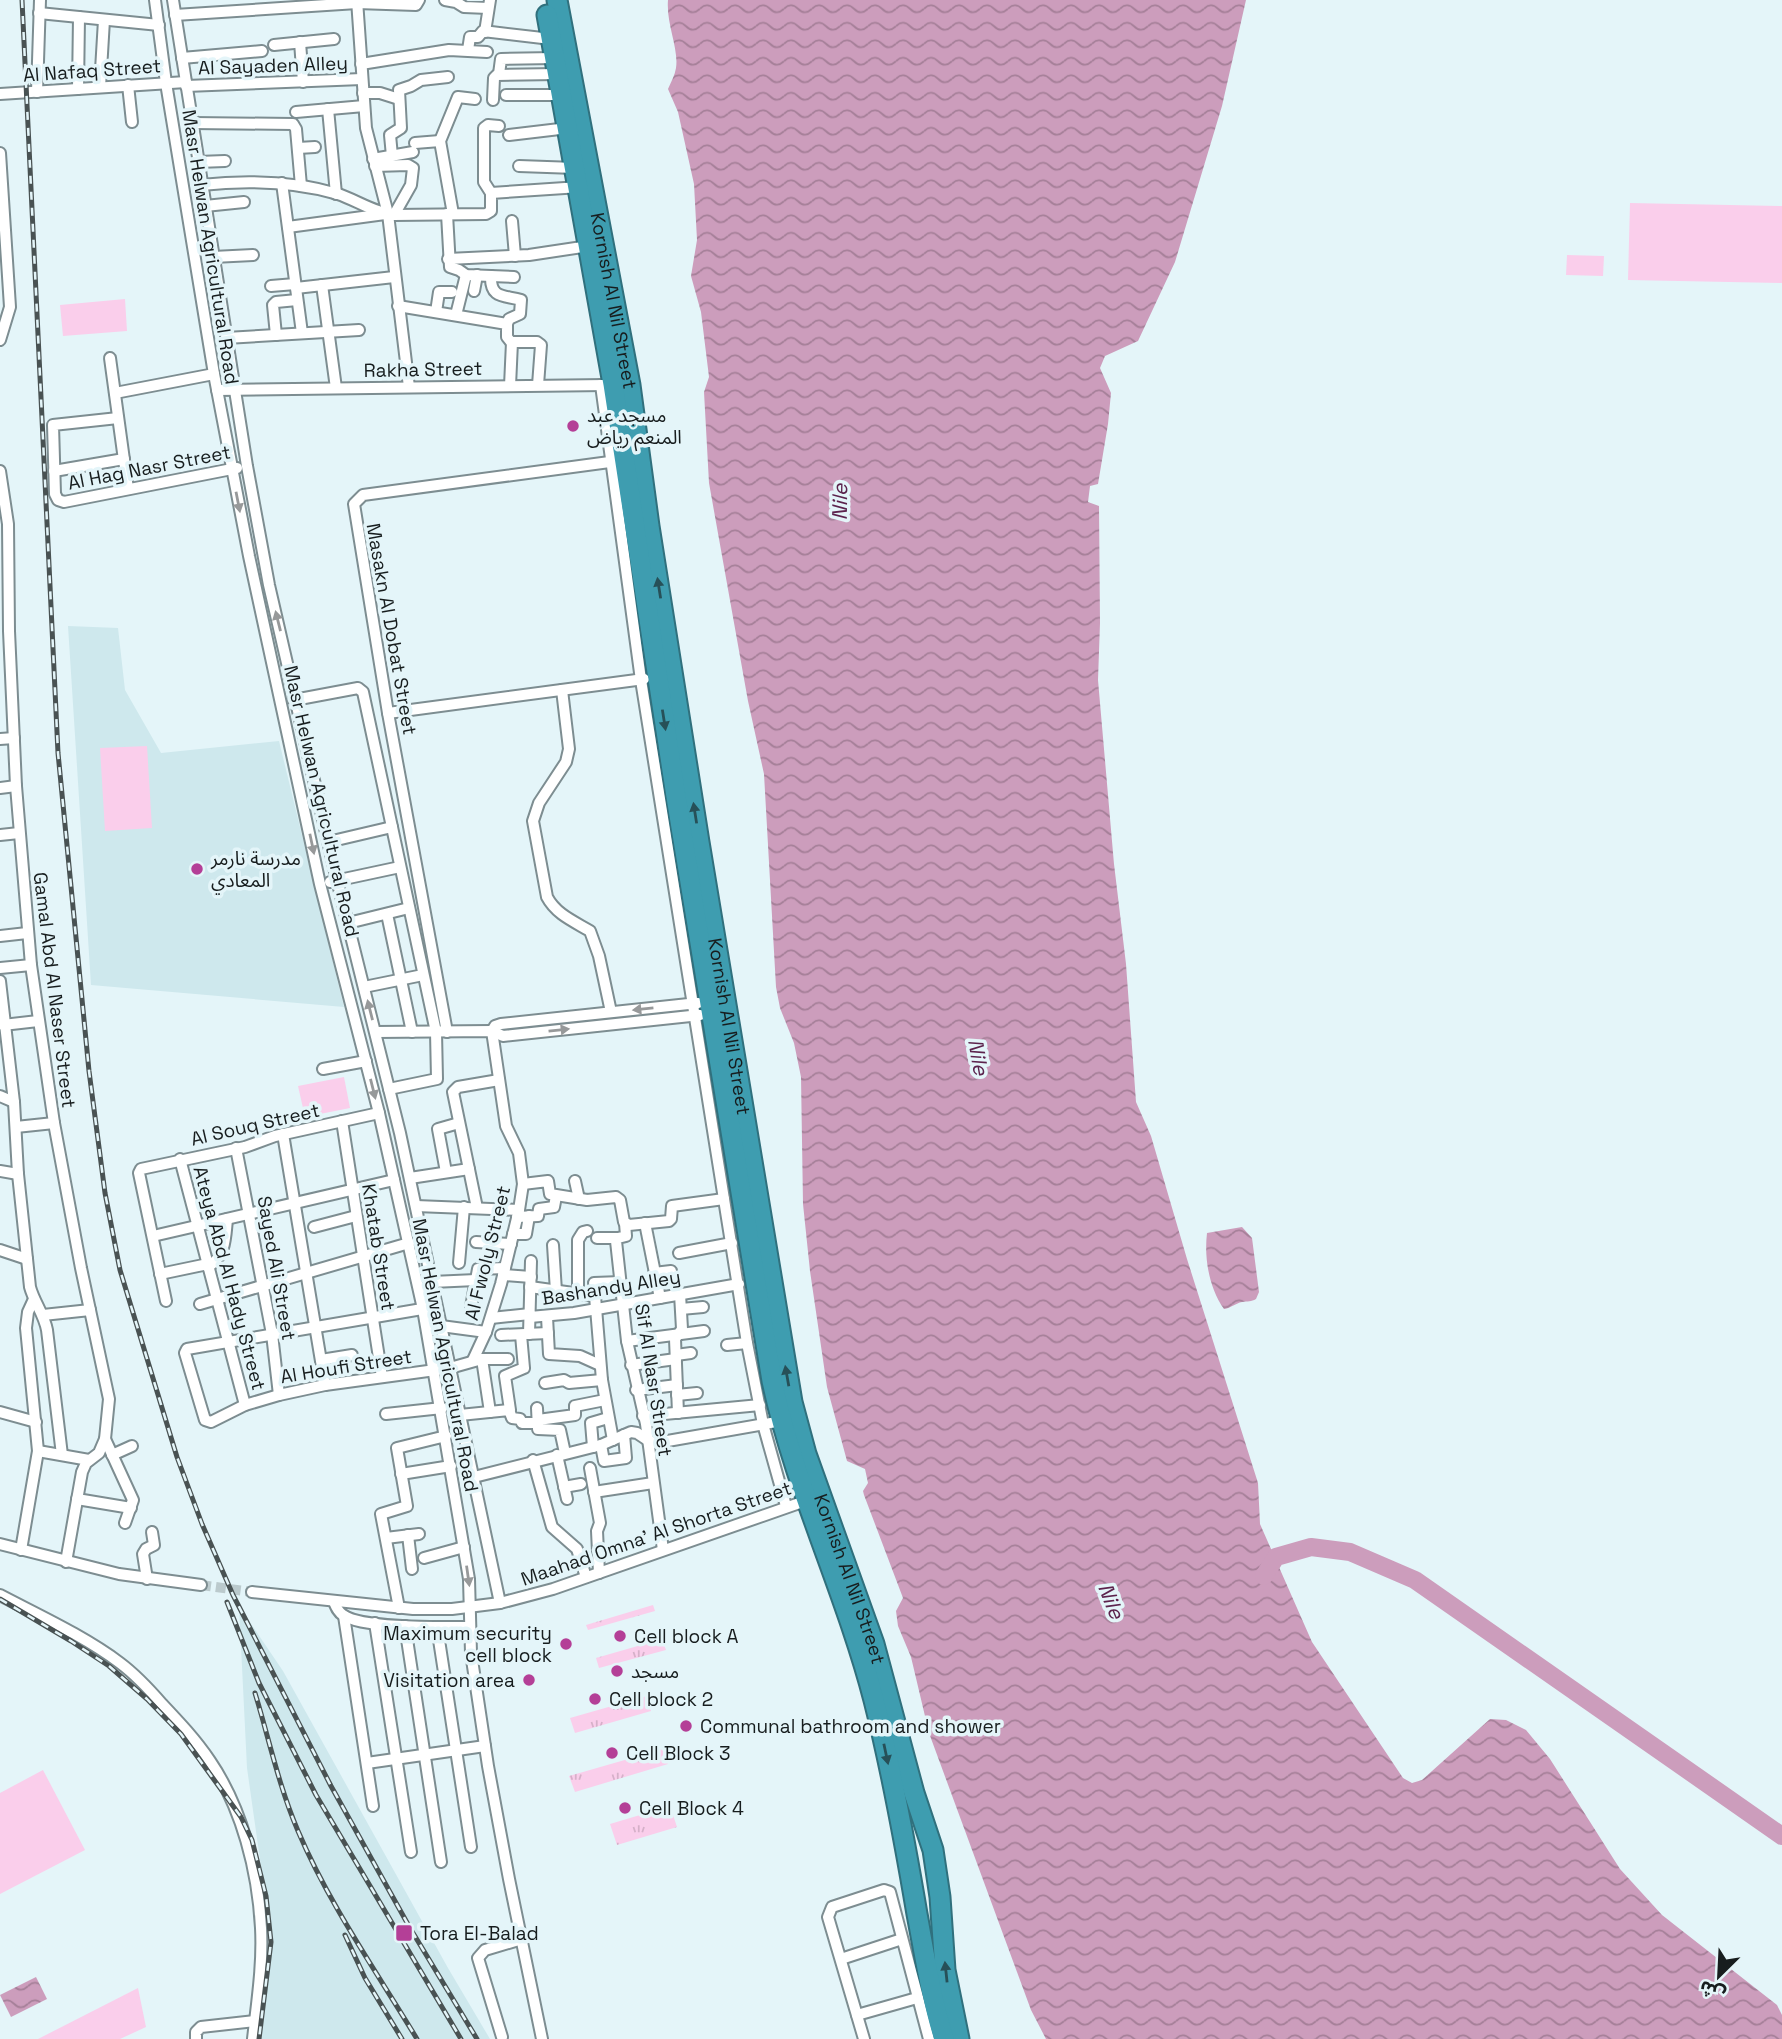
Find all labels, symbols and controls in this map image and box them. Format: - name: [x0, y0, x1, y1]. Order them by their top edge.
- street label: Al Sayaden Alley: [198, 50, 348, 81]
- street label: Al Nafaq Street: [22, 53, 162, 88]
- street label: Masr Helwan Agricultural Road: [176, 108, 245, 386]
- street label: Kornish Al Nil Street: [585, 210, 642, 391]
- street label: Rakha Street: [363, 356, 483, 383]
- place label: مسجد عبد المنعم رياض: [587, 403, 682, 452]
- marker: مسجد عبد المنعم رياض: [565, 418, 581, 434]
- street label: Al Hag Nasr Street: [66, 439, 233, 496]
- water label: Nile: [826, 482, 853, 521]
- one-way arrow: [233, 491, 244, 513]
- street label: Masakn Al Dobat Street: [361, 521, 422, 737]
- one-way arrow: [653, 577, 664, 599]
- one-way arrow: [272, 610, 283, 632]
- street label: Masr Helwan Agricultural Road: [278, 663, 365, 939]
- one-way arrow: [659, 709, 670, 731]
- one-way arrow: [689, 802, 700, 824]
- one-way arrow: [306, 833, 317, 855]
- place label: مدرسة نارمر المعادي: [210, 846, 301, 895]
- marker: مدرسة نارمر المعادي: [189, 861, 205, 877]
- street label: Gamal Abd Al Naser Street: [28, 871, 81, 1109]
- street label: Kornish Al Nil Street: [702, 936, 756, 1117]
- one-way arrow: [364, 998, 375, 1020]
- one-way arrow: [632, 1003, 654, 1014]
- one-way arrow: [548, 1024, 570, 1035]
- water label: Nile: [962, 1037, 995, 1079]
- one-way arrow: [368, 1078, 379, 1100]
- street label: Al Souq Street: [188, 1097, 322, 1151]
- street label: Ateya Abd Al Hady Street: [188, 1163, 271, 1393]
- street label: Khatab Street: [356, 1182, 401, 1312]
- street label: Al Fwoly Street: [459, 1183, 516, 1323]
- street label: Sayed Ali Street: [251, 1194, 302, 1342]
- street label: Masr Helwan Agricultural Road: [407, 1216, 484, 1494]
- street label: Bashandy Alley: [540, 1264, 682, 1311]
- street label: Sif Al Nasr Street: [629, 1302, 678, 1458]
- street label: Al Houfi Street: [278, 1344, 414, 1389]
- one-way arrow: [781, 1365, 792, 1387]
- street label: Maahad Omna' Al Shorta Street: [518, 1475, 795, 1592]
- street label: Kornish Al Nil Street: [808, 1490, 891, 1667]
- one-way arrow: [463, 1566, 474, 1588]
- water label: Nile: [1092, 1579, 1131, 1624]
- place label: Maximum security cell block: [383, 1621, 552, 1668]
- place label: Cell block A: [634, 1624, 738, 1649]
- marker: Cell block A: [612, 1628, 628, 1644]
- marker: Maximum security cell block: [558, 1636, 574, 1652]
- place label: مسجد: [631, 1659, 679, 1684]
- marker: مسجد: [609, 1663, 625, 1679]
- place label: Visitation area: [383, 1668, 515, 1693]
- marker: Visitation area: [521, 1672, 537, 1688]
- place label: Cell block 2: [609, 1687, 713, 1712]
- marker: Cell block 2: [587, 1691, 603, 1707]
- place label: Communal bathroom and shower: [700, 1714, 1001, 1739]
- marker: Communal bathroom and shower: [678, 1718, 694, 1734]
- place label: Cell Block 3: [626, 1741, 731, 1766]
- one-way arrow: [881, 1743, 892, 1765]
- marker: Cell Block 3: [604, 1745, 620, 1761]
- place label: Cell Block 4: [639, 1796, 744, 1821]
- marker: Cell Block 4: [617, 1800, 633, 1816]
- place label: Tora El-Balad: [420, 1921, 539, 1946]
- marker: Tora El-Balad: [394, 1923, 414, 1943]
- north arrow: [1684, 1941, 1754, 2011]
- one-way arrow: [940, 1961, 951, 1983]
- text: ش: [1695, 1974, 1729, 2008]

